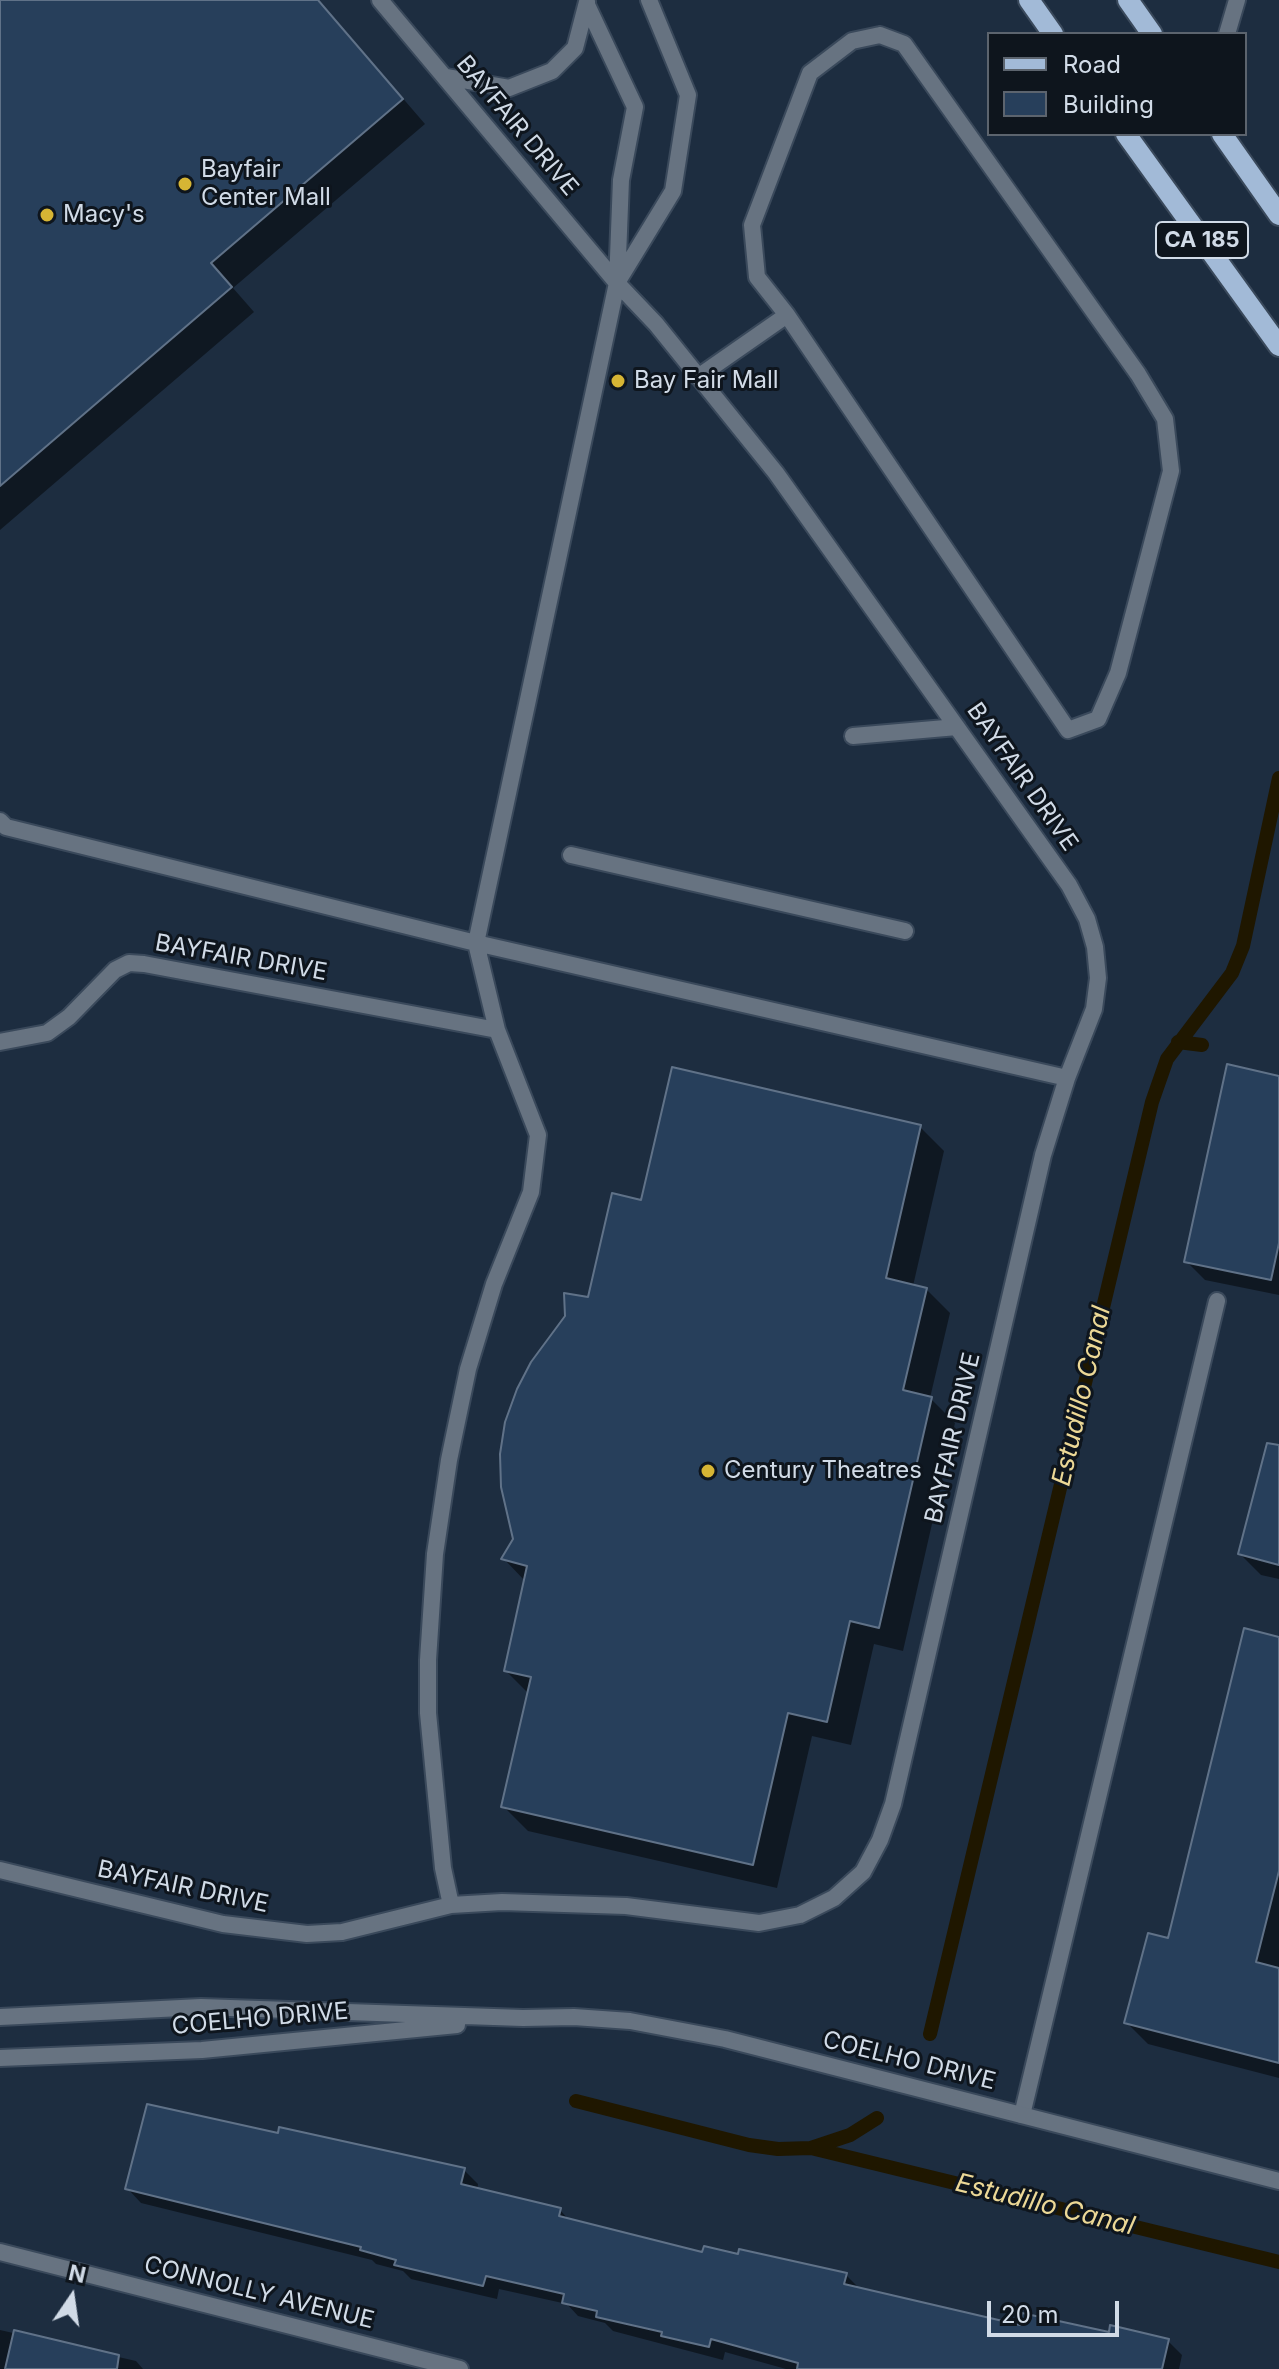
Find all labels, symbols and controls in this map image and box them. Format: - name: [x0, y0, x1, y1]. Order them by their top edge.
- legend: [987, 32, 1247, 136]
- street label: BAYFAIR DRIVE: [450, 50, 584, 202]
- text: Road: [1063, 50, 1121, 79]
- text: Building: [1063, 90, 1154, 119]
- place label: Bayfair Center Mall: [201, 156, 331, 212]
- marker: Bayfair Center Mall: [176, 175, 194, 193]
- place label: Macy's: [63, 201, 145, 229]
- marker: Macy's: [38, 206, 56, 224]
- road number: CA 185: [1156, 222, 1248, 258]
- place label: Bay Fair Mall: [634, 367, 779, 395]
- marker: Bay Fair Mall: [609, 372, 627, 390]
- street label: BAYFAIR DRIVE: [960, 697, 1084, 857]
- street label: BAYFAIR DRIVE: [153, 929, 329, 987]
- water label: Estudillo Canal: [1046, 1303, 1118, 1489]
- street label: BAYFAIR DRIVE: [919, 1350, 987, 1526]
- place label: Century Theatres: [724, 1457, 922, 1485]
- marker: Century Theatres: [699, 1462, 717, 1480]
- street label: BAYFAIR DRIVE: [95, 1855, 271, 1919]
- street label: COELHO DRIVE: [171, 1997, 349, 2041]
- street label: COELHO DRIVE: [820, 2026, 998, 2096]
- water label: Estudillo Canal: [952, 2168, 1138, 2242]
- street label: CONNOLLY AVENUE: [141, 2250, 377, 2336]
- north arrow: [32, 2257, 112, 2337]
- text: N: [66, 2259, 88, 2288]
- scale bar: [991, 2285, 1123, 2335]
- text: 20 m: [1001, 2300, 1059, 2329]

